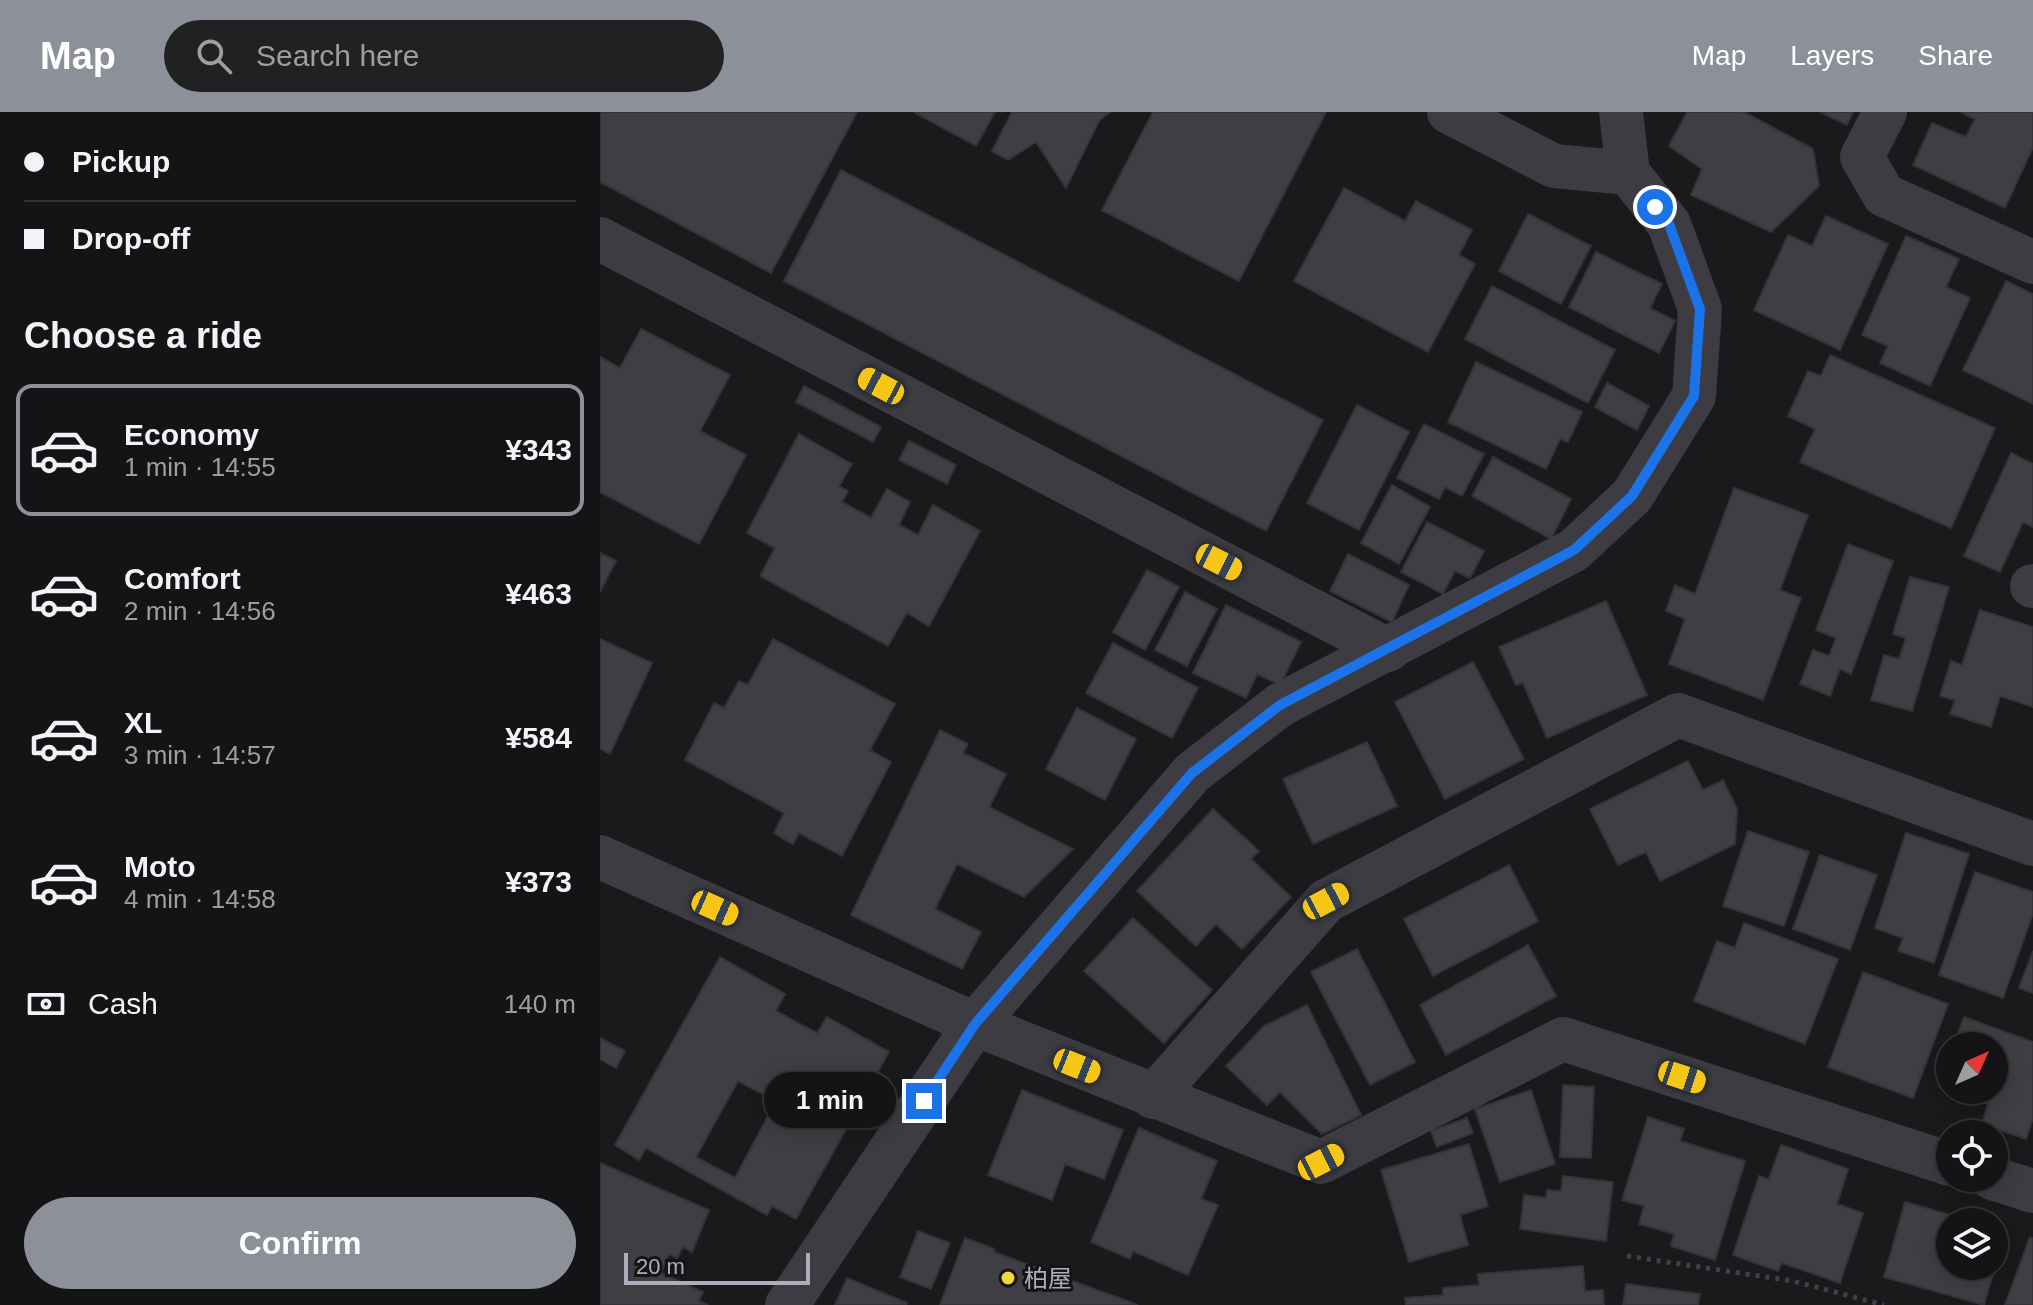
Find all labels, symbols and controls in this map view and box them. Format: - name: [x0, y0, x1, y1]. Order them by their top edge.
- search box: [164, 20, 724, 92]
- icon: search: [192, 34, 236, 78]
- text: Map: [40, 35, 116, 77]
- text: Search here: [256, 39, 419, 72]
- text: Map: [1692, 40, 1746, 71]
- text: Layers: [1790, 40, 1874, 71]
- text: Share: [1918, 40, 1993, 71]
- text: Pickup: [72, 145, 170, 178]
- route start: [1637, 189, 1673, 225]
- text: Drop-off: [72, 222, 190, 255]
- text: Choose a ride: [24, 315, 262, 356]
- car: [854, 364, 908, 408]
- icon: car: [28, 414, 100, 486]
- text: Economy: [124, 418, 259, 451]
- text: ¥343: [505, 433, 572, 466]
- text: 1 min · 14:55: [124, 452, 276, 482]
- car: [1192, 540, 1246, 584]
- icon: car: [28, 558, 100, 630]
- text: Comfort: [124, 562, 241, 595]
- text: ¥463: [505, 577, 572, 610]
- text: 2 min · 14:56: [124, 596, 276, 626]
- icon: car: [28, 702, 100, 774]
- text: XL: [124, 706, 162, 739]
- text: ¥584: [505, 721, 572, 754]
- text: 3 min · 14:57: [124, 740, 276, 770]
- icon: car: [28, 846, 100, 918]
- text: Moto: [124, 850, 196, 883]
- text: ¥373: [505, 865, 572, 898]
- car: [1299, 879, 1353, 923]
- text: 4 min · 14:58: [124, 884, 276, 914]
- car: [688, 887, 742, 929]
- icon: cash: [24, 982, 68, 1026]
- text: Cash: [88, 987, 158, 1020]
- text: 140 m: [504, 989, 576, 1019]
- north arrow: [1936, 1032, 2008, 1104]
- map controls: [1936, 1032, 2008, 1280]
- car: [1050, 1046, 1104, 1086]
- car: [1655, 1058, 1709, 1096]
- callout: 1 min: [764, 1073, 896, 1129]
- route end: [906, 1083, 942, 1119]
- text: 1 min: [796, 1085, 864, 1115]
- button: locate: [1936, 1120, 2008, 1192]
- car: [1294, 1140, 1348, 1184]
- button: Confirm: [24, 1197, 576, 1289]
- button: layers: [1936, 1208, 2008, 1280]
- scale bar: [624, 1249, 810, 1285]
- text: 20 m: [636, 1254, 685, 1279]
- place label: 柏屋: [1024, 1265, 1072, 1292]
- marker: 柏屋: [999, 1269, 1017, 1287]

